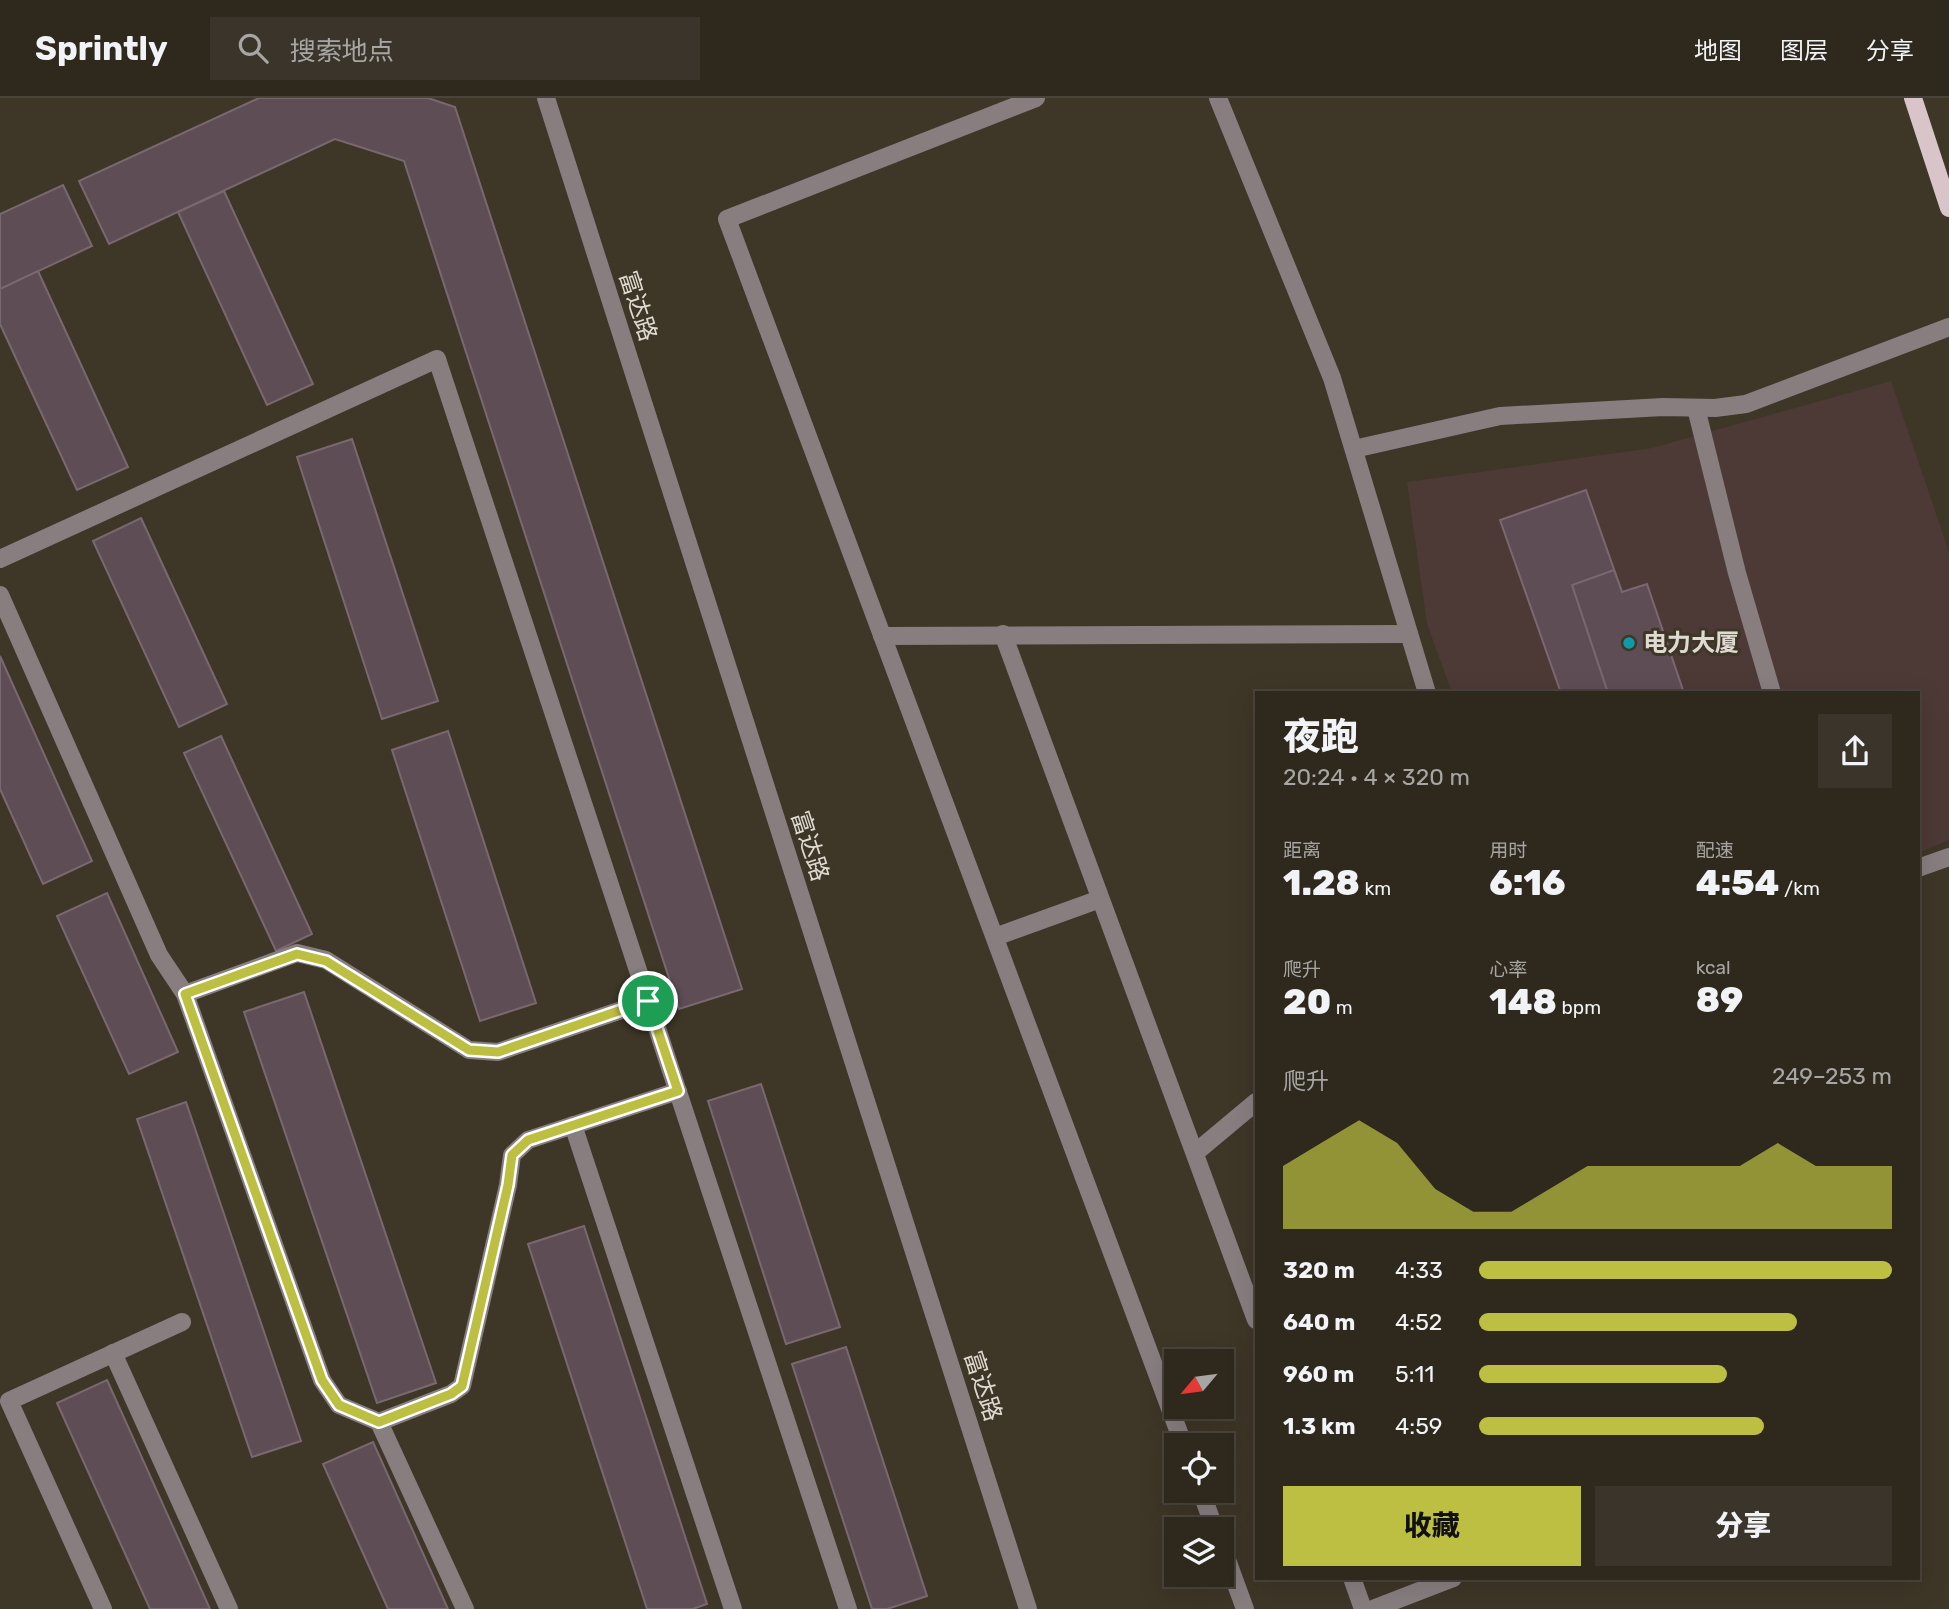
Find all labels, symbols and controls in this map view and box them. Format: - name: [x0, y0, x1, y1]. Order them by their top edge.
- search box: [210, 17, 700, 80]
- text: Sprintly: [35, 29, 168, 68]
- icon: search: [234, 29, 272, 67]
- text: 搜索地点: [290, 36, 394, 67]
- text: 地图: [1694, 37, 1742, 65]
- text: 图层: [1780, 37, 1828, 65]
- text: 分享: [1866, 37, 1914, 65]
- street label: 富达路: [614, 267, 662, 345]
- place label: 电力大厦: [1643, 629, 1739, 657]
- marker: 电力大厦: [1621, 635, 1637, 651]
- text: 夜跑: [1283, 714, 1359, 760]
- button: share: [1818, 714, 1892, 788]
- text: 20:24 · 4 × 320 m: [1283, 763, 1470, 791]
- street label: 富达路: [786, 807, 834, 885]
- text: 距离: [1283, 839, 1321, 862]
- text: 用时: [1489, 839, 1527, 862]
- text: 配速: [1696, 839, 1734, 862]
- text: 1.28: [1283, 862, 1360, 904]
- text: 6:16: [1489, 862, 1566, 904]
- text: 4:54: [1696, 862, 1779, 904]
- text: km: [1360, 877, 1391, 900]
- text: /km: [1779, 877, 1820, 900]
- text: kcal: [1696, 956, 1731, 979]
- text: 爬升: [1283, 958, 1321, 981]
- text: 心率: [1489, 958, 1527, 981]
- pin: [618, 971, 678, 1031]
- text: 89: [1696, 979, 1743, 1021]
- text: 20: [1283, 981, 1331, 1023]
- text: 148: [1489, 981, 1557, 1023]
- icon: arrive: [629, 982, 667, 1020]
- text: m: [1331, 996, 1353, 1019]
- text: bpm: [1557, 996, 1601, 1019]
- text: 249–253 m: [1772, 1062, 1892, 1090]
- text: 爬升: [1283, 1067, 1329, 1095]
- text: 320 m: [1283, 1256, 1355, 1284]
- text: 4:33: [1395, 1256, 1443, 1284]
- text: 640 m: [1283, 1308, 1355, 1336]
- text: 4:52: [1395, 1308, 1442, 1336]
- street label: 富达路: [959, 1347, 1007, 1425]
- north arrow: [1164, 1349, 1234, 1419]
- map controls: [1164, 1349, 1234, 1587]
- text: 960 m: [1283, 1360, 1354, 1388]
- text: 5:11: [1395, 1360, 1434, 1388]
- text: 1.3 km: [1283, 1412, 1356, 1440]
- text: 4:59: [1395, 1412, 1442, 1440]
- button: locate: [1164, 1433, 1234, 1503]
- button: 收藏: [1283, 1486, 1581, 1566]
- button: 分享: [1595, 1486, 1892, 1566]
- button: layers: [1164, 1517, 1234, 1587]

